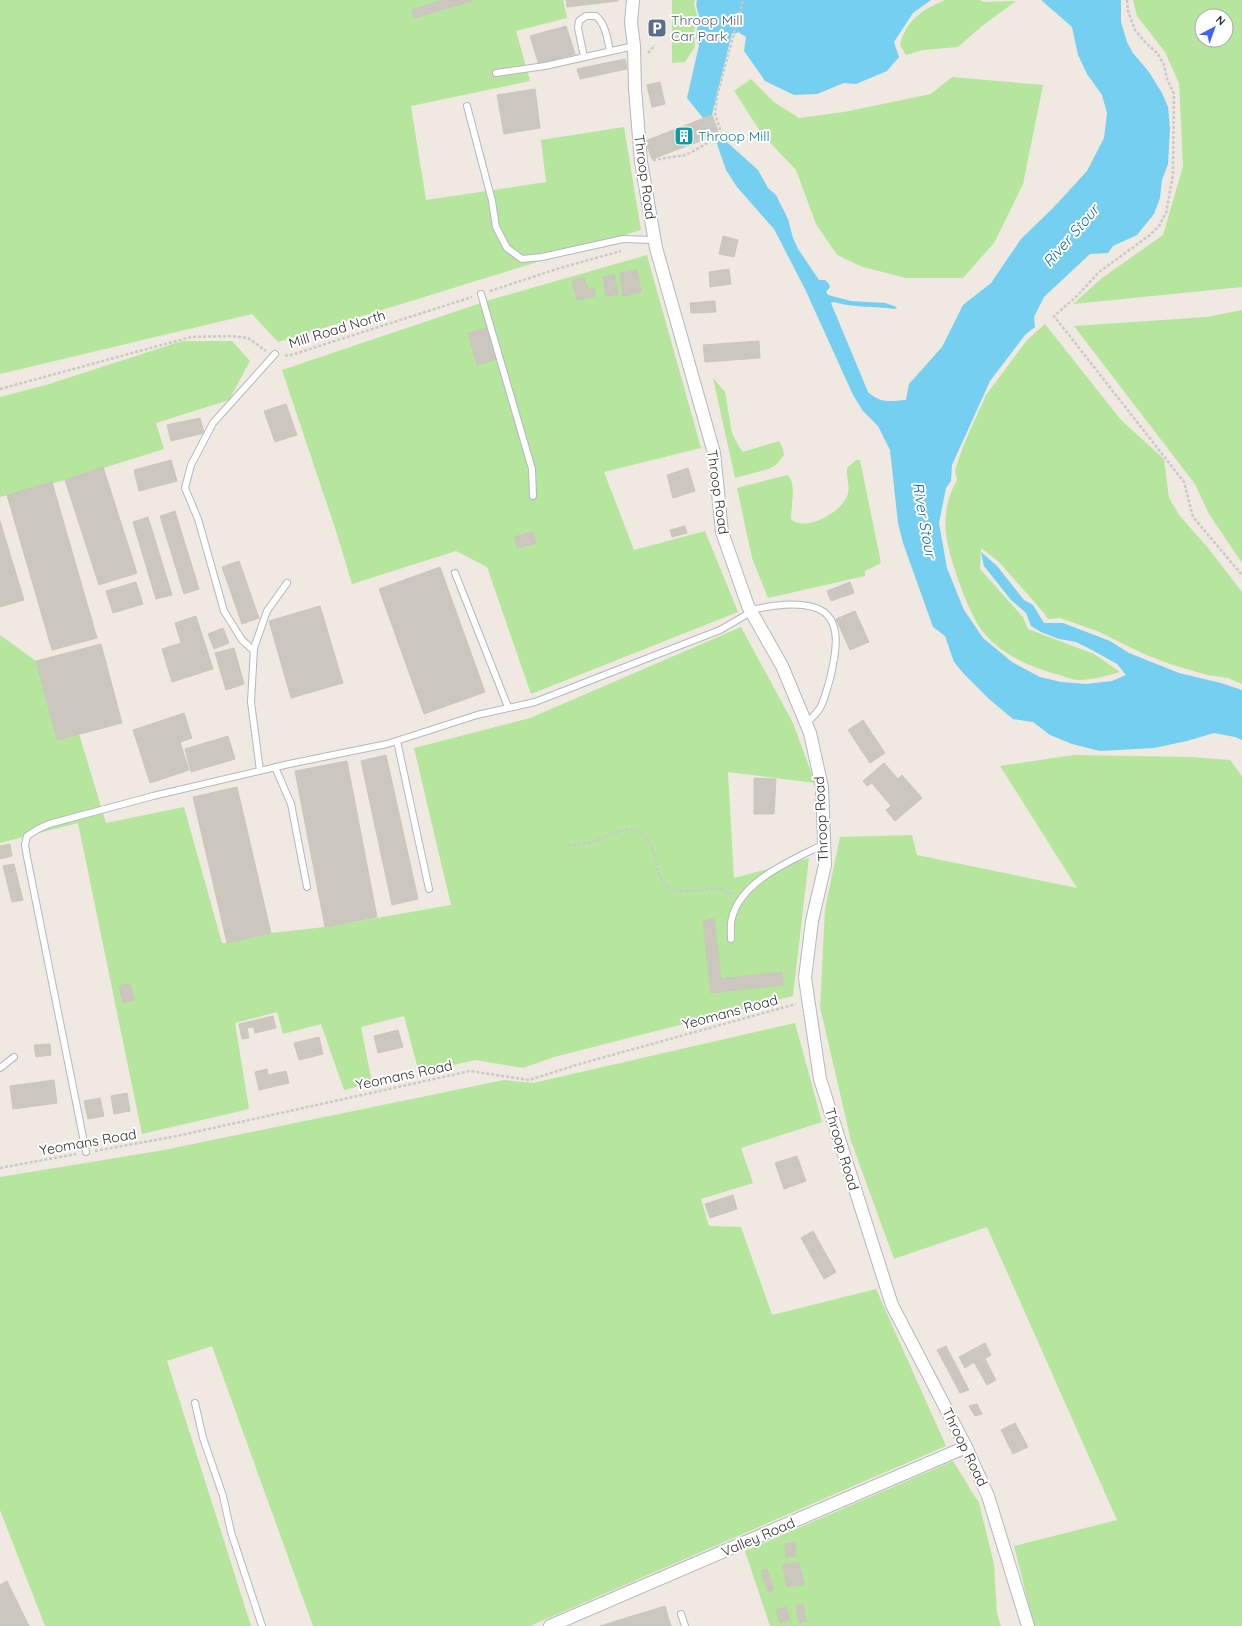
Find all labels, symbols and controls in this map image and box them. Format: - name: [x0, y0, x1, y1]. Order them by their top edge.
- north arrow: [1194, 8, 1234, 48]
- place label: Throop Mill Car Park: [671, 11, 743, 45]
- text: N: [1213, 13, 1228, 28]
- parking icon: Throop Mill Car Park: [646, 17, 668, 39]
- building icon: Throop Mill: [673, 125, 695, 147]
- place label: Throop Mill: [698, 127, 770, 145]
- street label: Throop Road: [630, 133, 660, 221]
- water label: River Stour: [1038, 199, 1104, 271]
- street label: Mill Road North: [286, 306, 388, 352]
- street label: Throop Road: [703, 448, 733, 536]
- water label: River Stour: [909, 481, 941, 561]
- street label: Throop Road: [810, 776, 832, 862]
- street label: Yeomans Road: [680, 991, 780, 1033]
- street label: Yeomans Road: [354, 1056, 454, 1094]
- street label: Throop Road: [821, 1106, 863, 1192]
- street label: Yeomans Road: [38, 1125, 138, 1159]
- street label: Throop Road: [938, 1405, 992, 1489]
- street label: Valley Road: [718, 1513, 798, 1561]

